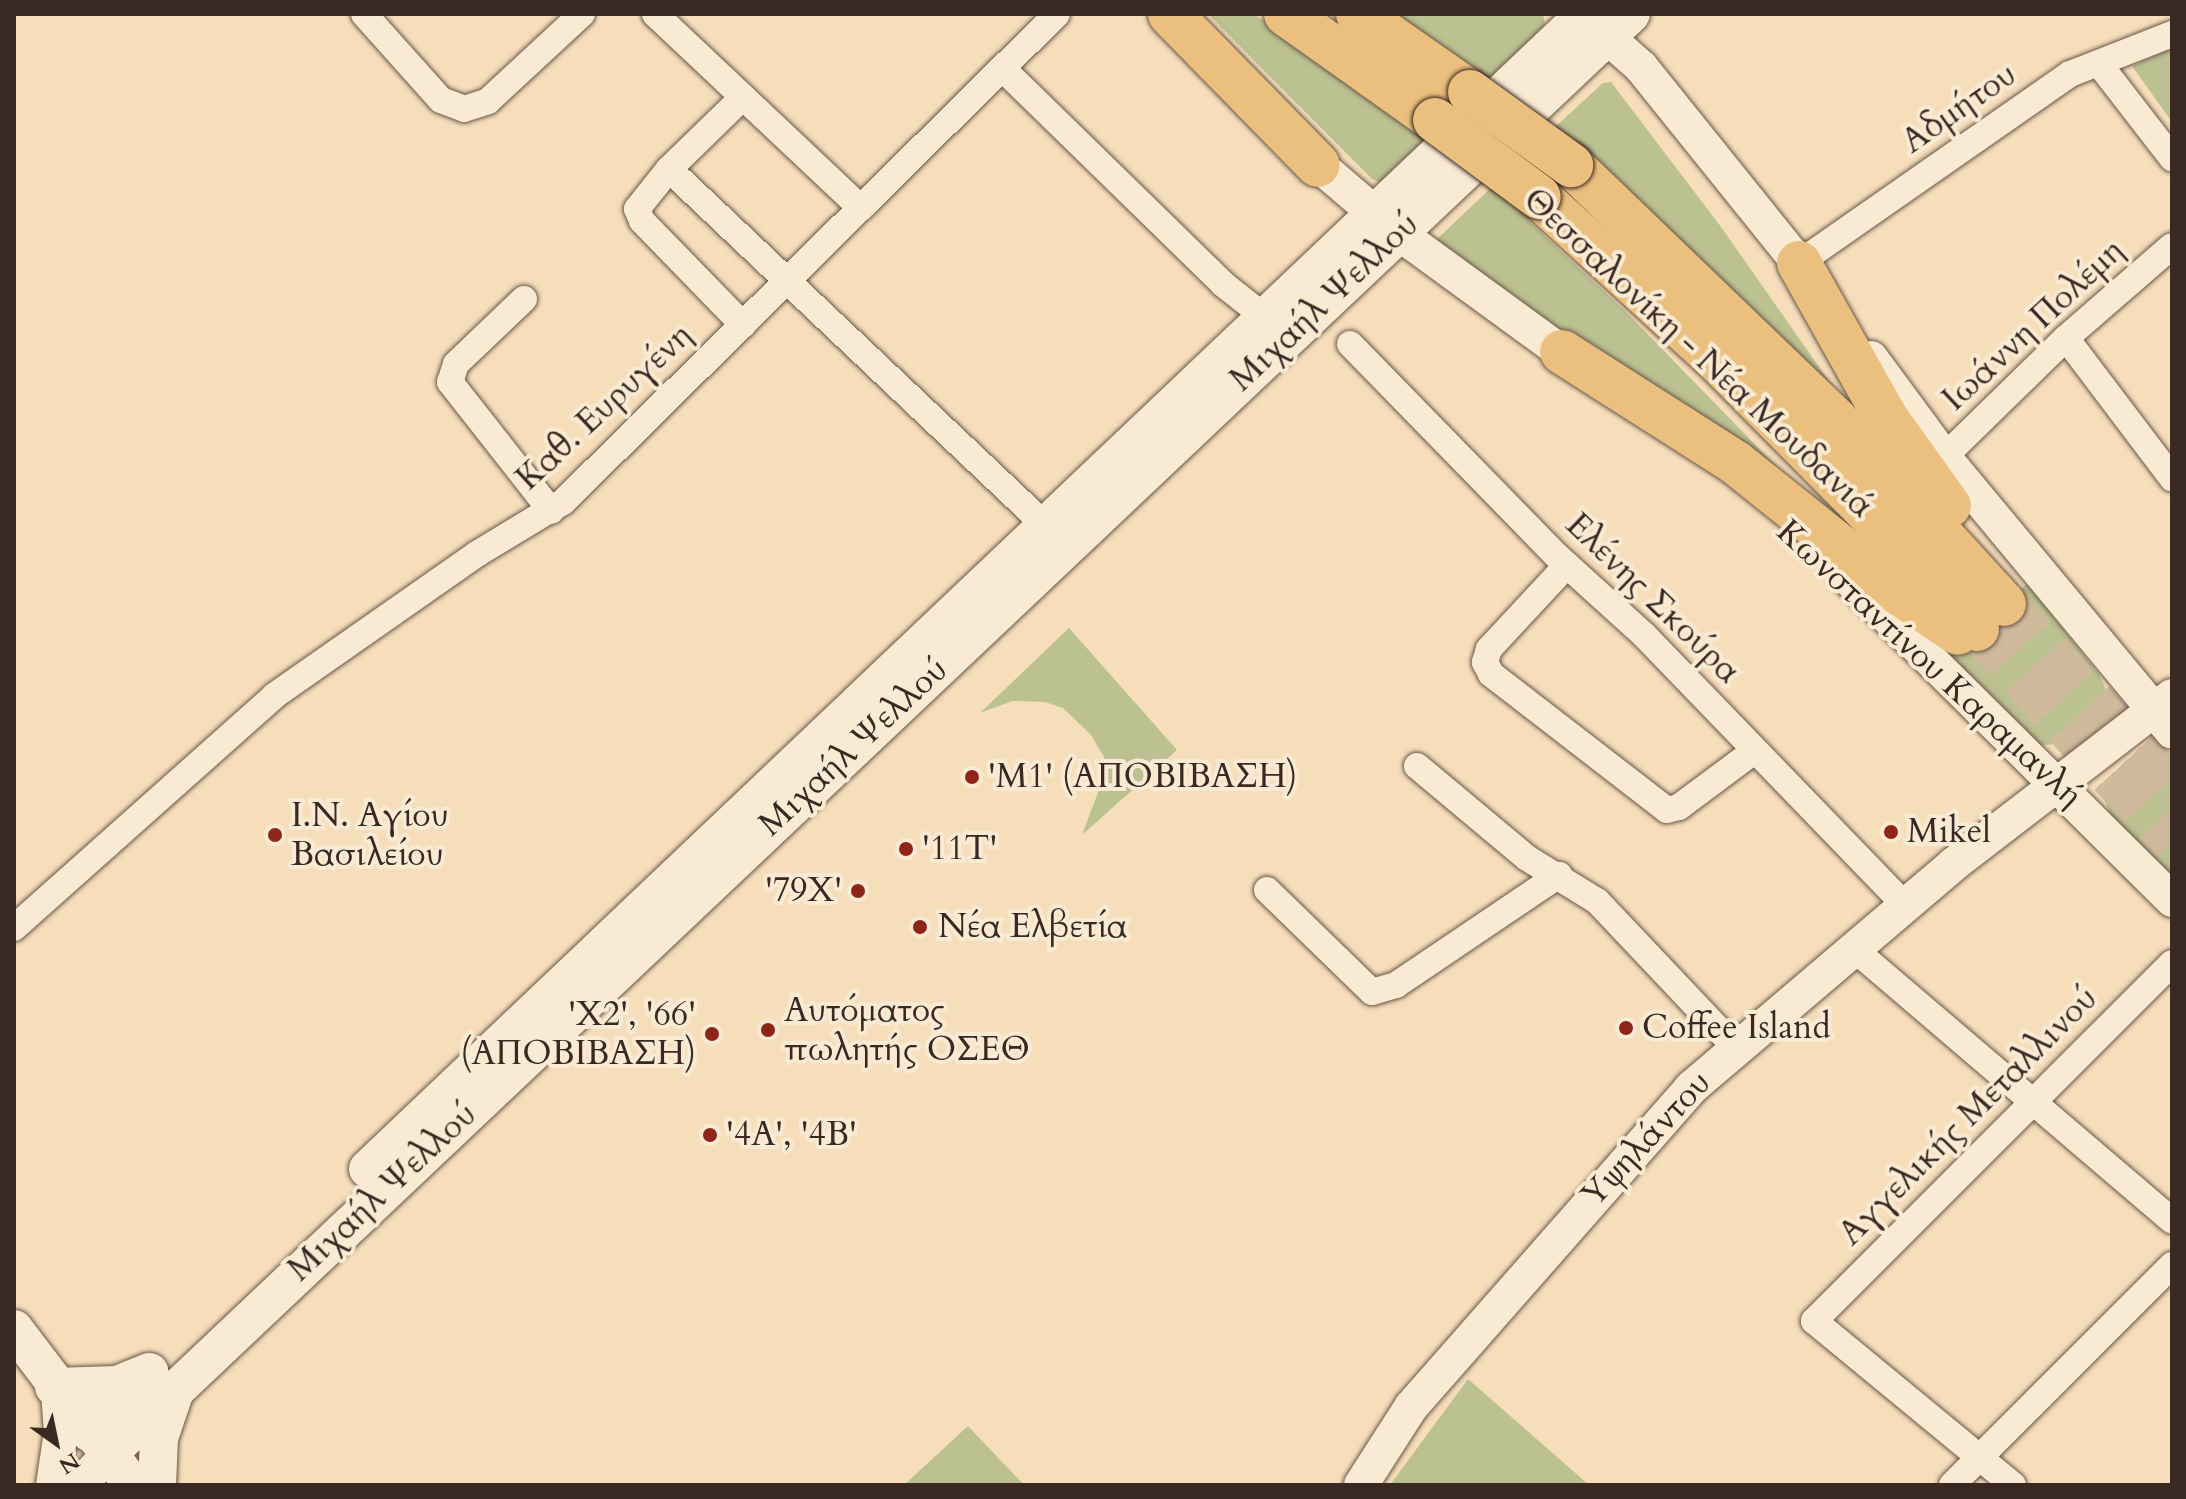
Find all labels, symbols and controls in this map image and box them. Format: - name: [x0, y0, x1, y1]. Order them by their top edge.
- street label: Αδμήτου: [1894, 54, 2024, 162]
- street label: Θεσσαλονίκη - Νέα Μουδανιά: [1515, 179, 1883, 527]
- street label: Μιχαήλ Ψελλού: [1221, 204, 1427, 400]
- street label: Ιωάννη Πολέμη: [1934, 231, 2132, 419]
- street label: Καθ. Ευρυγένη: [508, 315, 700, 499]
- street label: Ελένης Σκούρα: [1557, 505, 1749, 691]
- street label: Κωνσταντίνου Καραμανλή: [1768, 511, 2092, 817]
- street label: Μιχαήλ Ψελλού: [750, 649, 956, 845]
- place label: 'Μ1' (ΑΠΟΒΙΒΑΣΗ): [988, 757, 1297, 797]
- marker: 'Μ1' (ΑΠΟΒΙΒΑΣΗ): [963, 768, 981, 786]
- place label: Ι.Ν. Αγίου Βασιλείου: [291, 795, 448, 874]
- place label: Mikel: [1907, 812, 1991, 852]
- marker: Mikel: [1882, 823, 1900, 841]
- marker: Ι.Ν. Αγίου Βασιλείου: [266, 826, 284, 844]
- place label: '11Τ': [922, 829, 997, 869]
- marker: '11Τ': [897, 840, 915, 858]
- place label: '79Χ': [765, 871, 842, 911]
- marker: '79Χ': [849, 882, 867, 900]
- place label: Νέα Ελβετία: [938, 907, 1127, 947]
- marker: Νέα Ελβετία: [909, 916, 931, 938]
- street label: Αγγελικής Μεταλλινού: [1830, 978, 2106, 1254]
- place label: Αυτόματος πωλητής ΟΣΕΘ: [784, 990, 1029, 1070]
- place label: 'Χ2', '66' (ΑΠΟΒΙΒΑΣΗ): [461, 994, 696, 1074]
- place label: Coffee Island: [1642, 1008, 1831, 1048]
- marker: Coffee Island: [1617, 1019, 1635, 1037]
- marker: Αυτόματος πωλητής ΟΣΕΘ: [759, 1021, 777, 1039]
- marker: 'Χ2', '66' (ΑΠΟΒΙΒΑΣΗ): [703, 1025, 721, 1043]
- street label: Υψηλάντου: [1573, 1063, 1719, 1215]
- street label: Μιχαήλ Ψελλού: [279, 1094, 485, 1290]
- place label: '4Α', '4Β': [726, 1115, 857, 1155]
- marker: '4Α', '4Β': [701, 1126, 719, 1144]
- north arrow: [16, 1403, 96, 1483]
- text: N: [53, 1445, 85, 1481]

